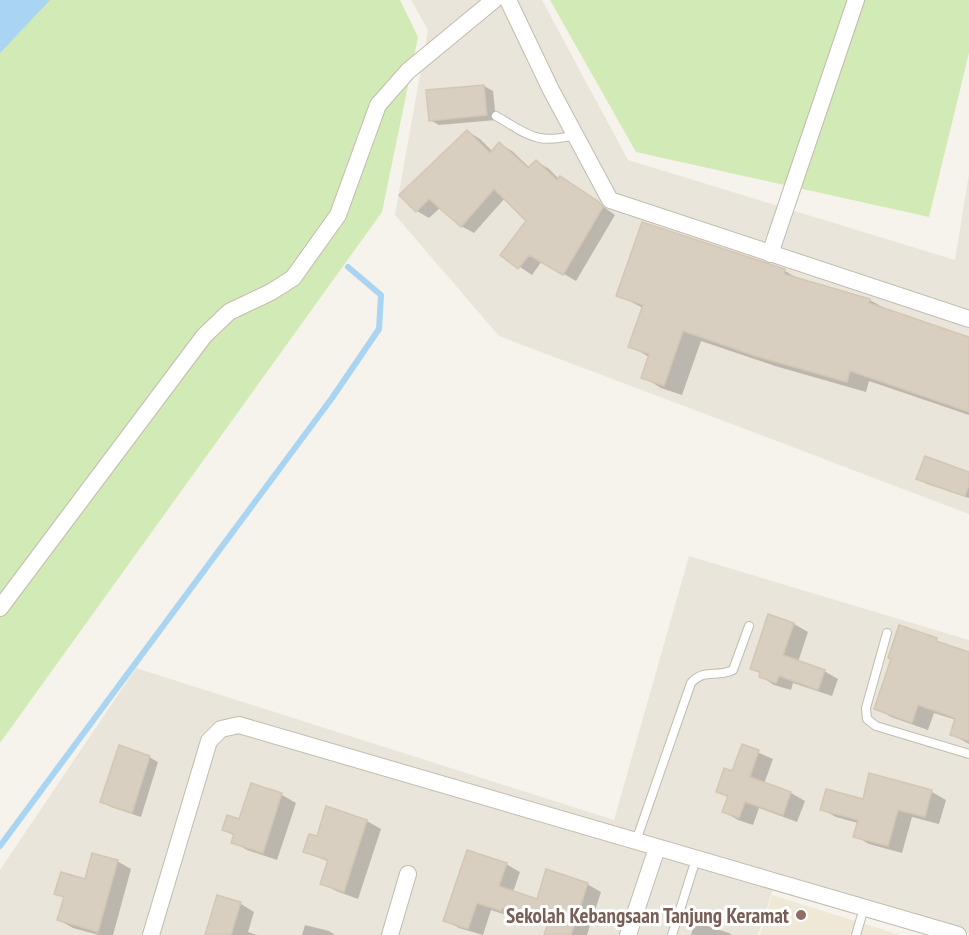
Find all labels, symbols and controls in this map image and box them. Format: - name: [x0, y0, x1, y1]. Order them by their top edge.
- place label: Sekolah Kebangsaan Tanjung Keramat: [506, 902, 789, 929]
- marker: Sekolah Kebangsaan Tanjung Keramat: [794, 908, 808, 922]

